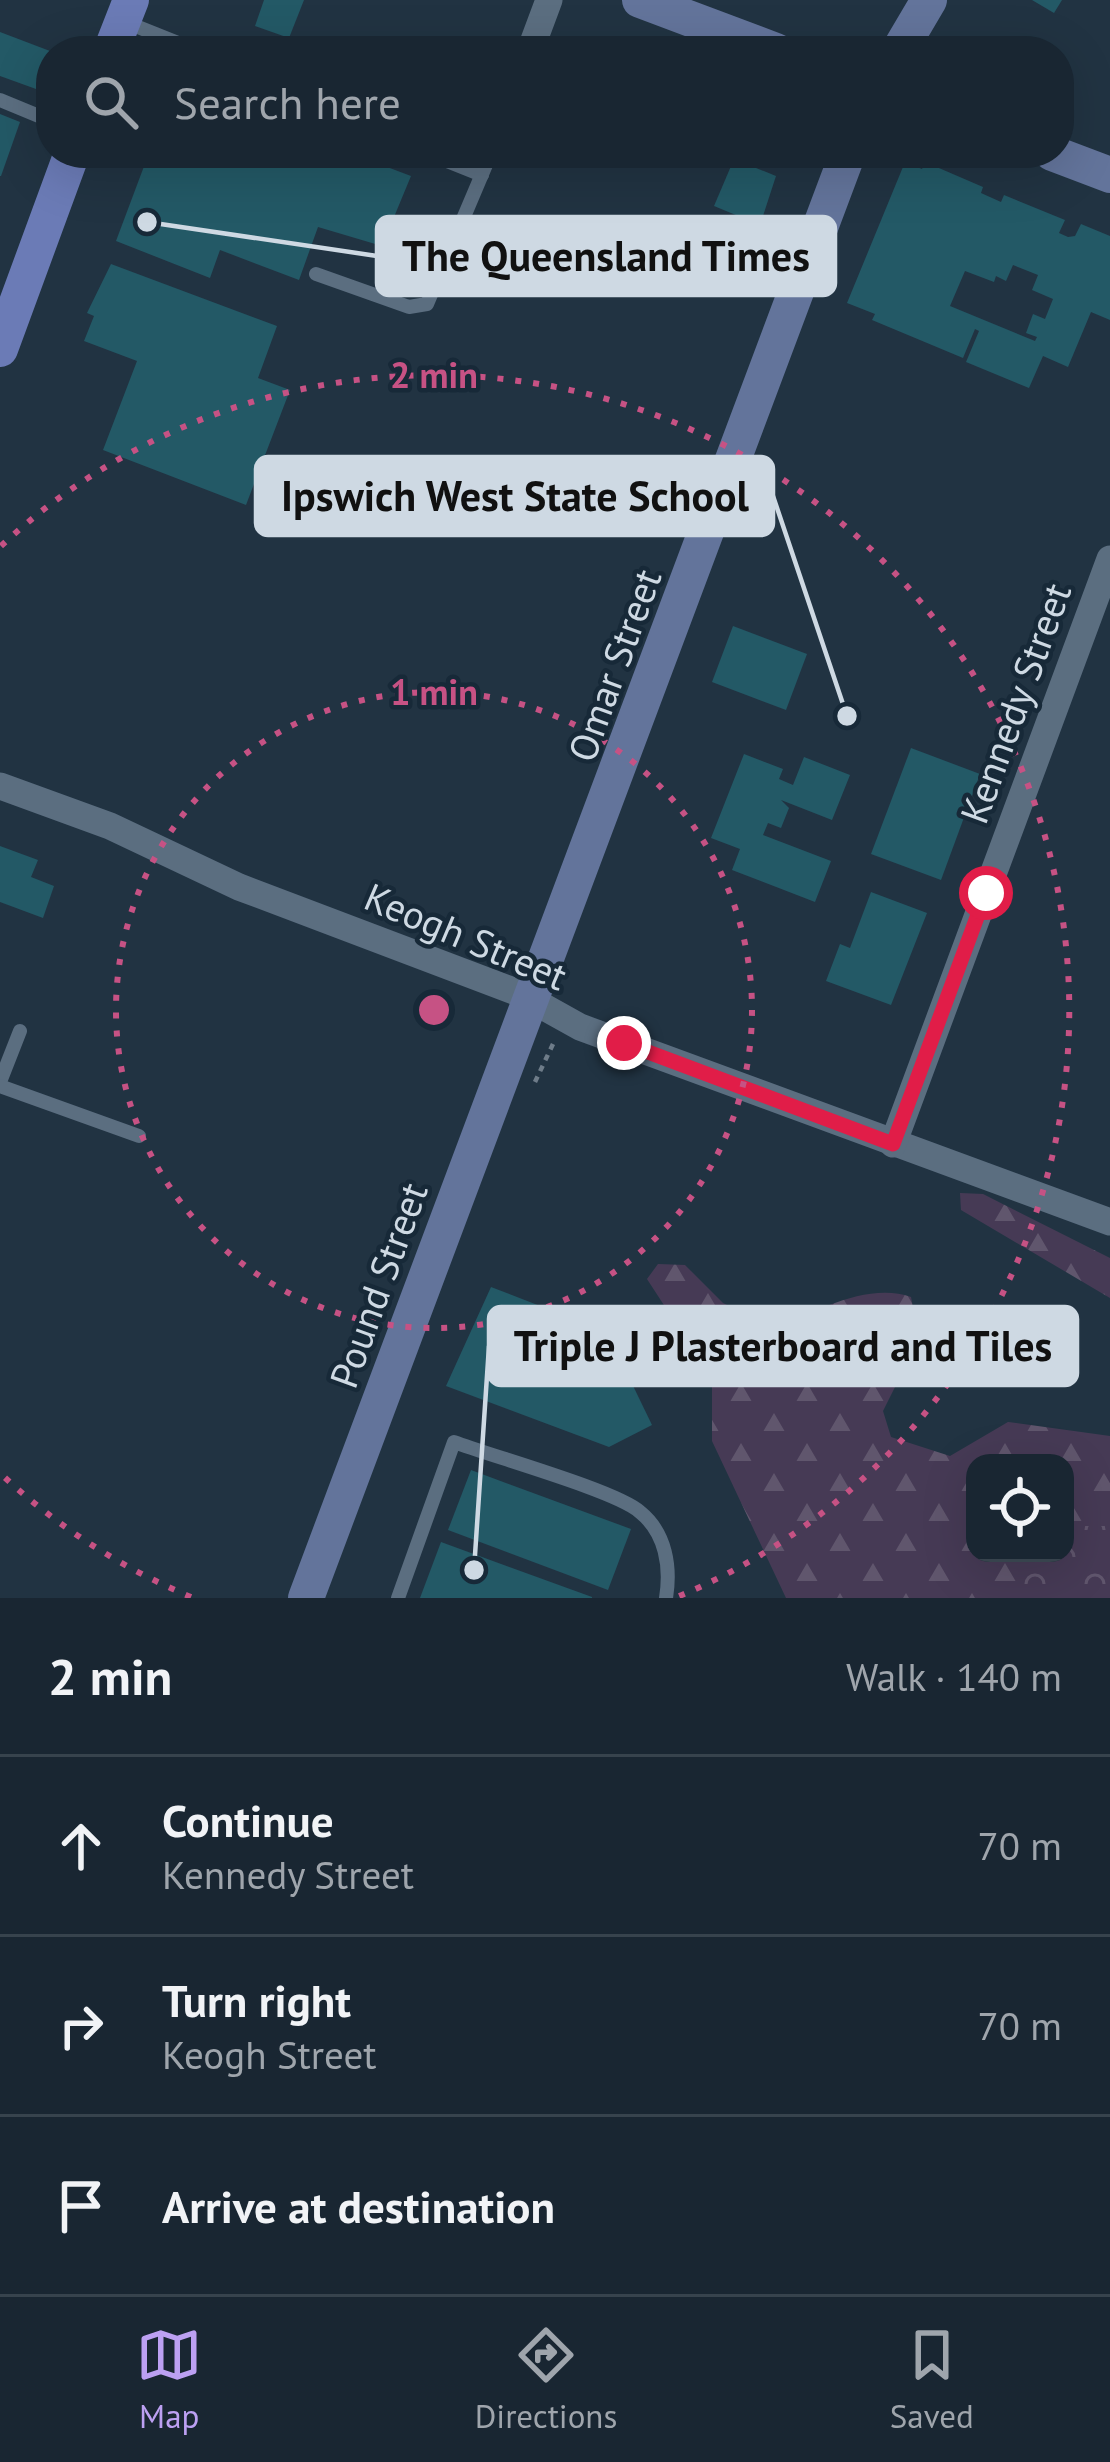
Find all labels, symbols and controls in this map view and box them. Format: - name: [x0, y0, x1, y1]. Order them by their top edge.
- search box: [36, 36, 1074, 168]
- icon: search: [78, 69, 144, 135]
- text: Search here: [174, 73, 401, 131]
- callout: The Queensland Times: [377, 217, 835, 295]
- text: The Queensland Times: [402, 228, 810, 283]
- text: 2 min: [390, 351, 478, 398]
- callout: Ipswich West State School: [256, 457, 773, 535]
- text: Ipswich West State School: [281, 468, 750, 523]
- street label: Omar Street: [556, 562, 672, 768]
- street label: Kennedy Street: [948, 576, 1082, 830]
- text: 1 min: [390, 668, 478, 715]
- route start: [959, 866, 1013, 920]
- street label: Keogh Street: [357, 871, 575, 1001]
- centre of rings: [413, 989, 455, 1031]
- route end: [597, 1016, 651, 1070]
- street label: Pound Street: [317, 1175, 439, 1395]
- callout: Triple J Plasterboard and Tiles: [489, 1307, 1077, 1385]
- text: Triple J Plasterboard and Tiles: [514, 1318, 1052, 1373]
- map controls: [966, 1454, 1074, 1562]
- button: locate: [966, 1454, 1074, 1562]
- text: 2 min: [48, 1643, 172, 1709]
- text: Walk · 140 m: [846, 1651, 1062, 1702]
- text: Continue: [162, 1791, 334, 1849]
- icon: ahead: [48, 1813, 114, 1879]
- text: 70 m: [977, 1820, 1062, 1871]
- text: Kennedy Street: [162, 1849, 414, 1900]
- text: Turn right: [162, 1971, 351, 2029]
- icon: right: [48, 1993, 114, 2059]
- text: 70 m: [977, 2000, 1062, 2051]
- text: Keogh Street: [162, 2029, 377, 2080]
- icon: arrive: [48, 2173, 114, 2239]
- text: Arrive at destination: [162, 2177, 555, 2235]
- tab: Map: [136, 2322, 202, 2437]
- tab: Directions: [475, 2322, 617, 2437]
- tab: Saved: [890, 2322, 974, 2437]

